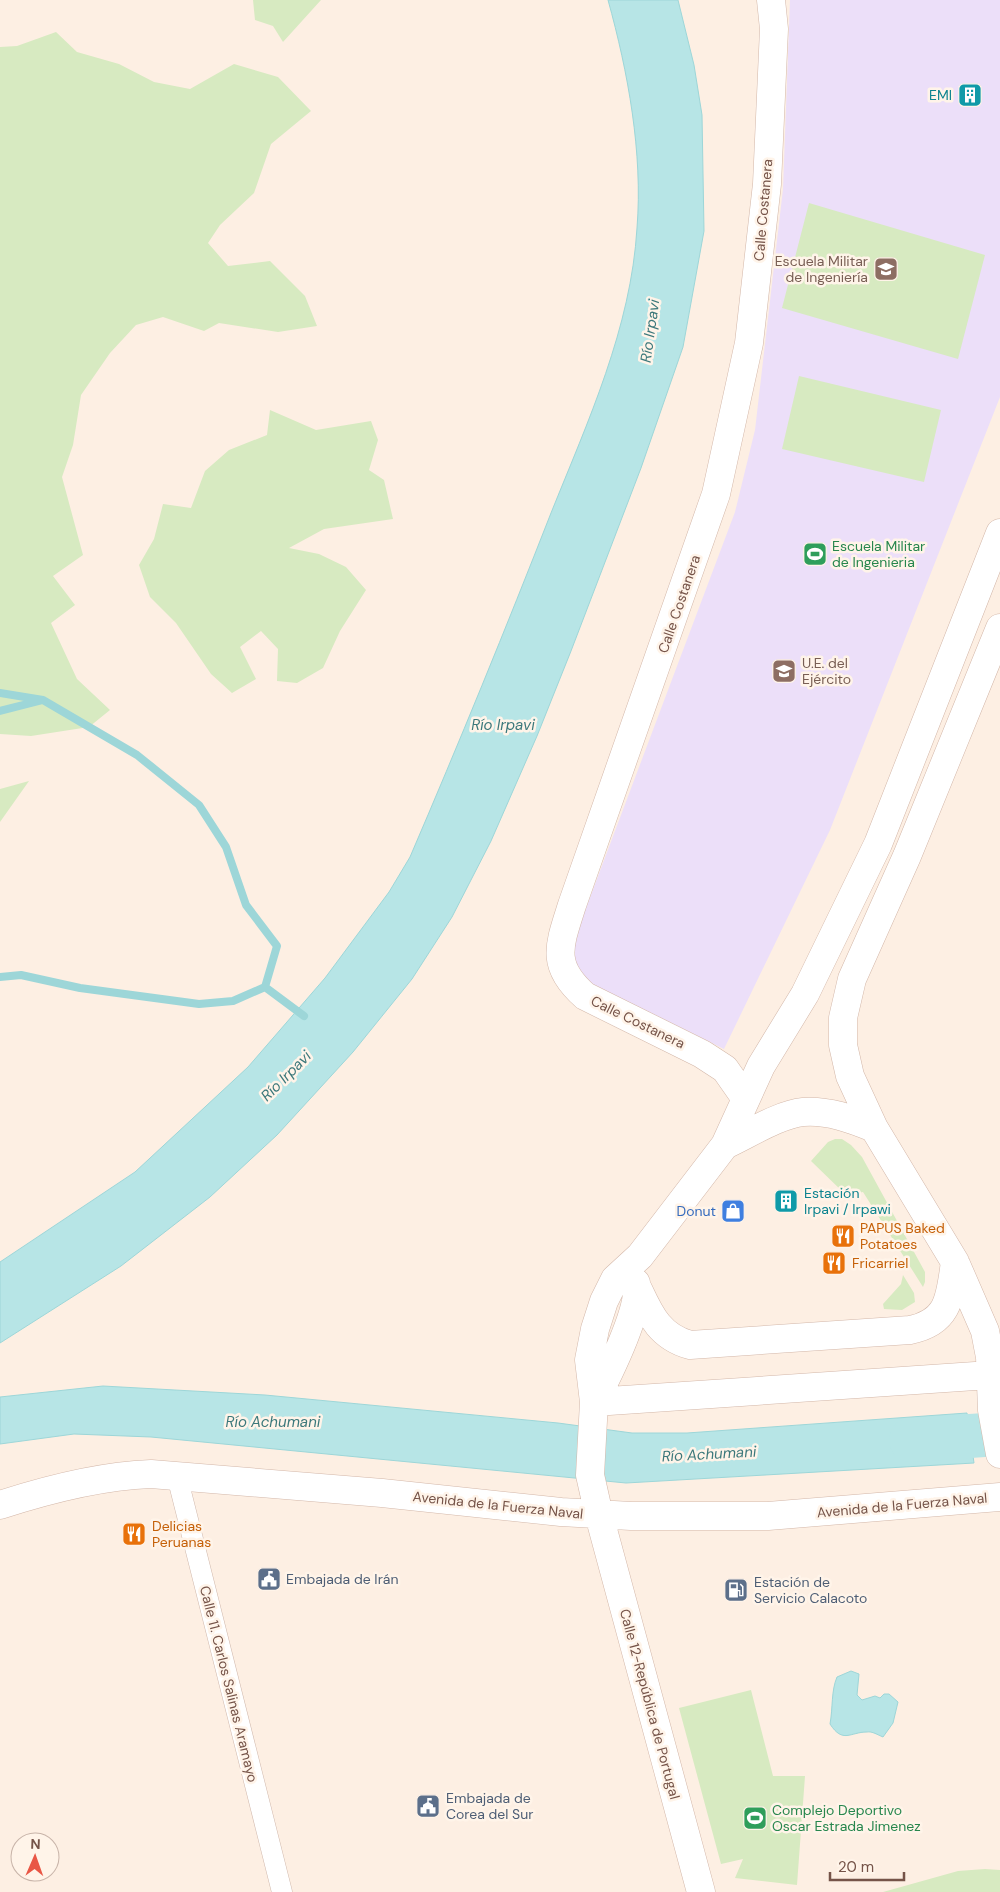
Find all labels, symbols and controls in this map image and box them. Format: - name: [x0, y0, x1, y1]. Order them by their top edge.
- building icon: EMI: [957, 82, 983, 108]
- place label: EMI: [929, 86, 952, 104]
- street label: Calle Costanera: [750, 158, 776, 262]
- place label: Escuela Militar de Ingeniería: [775, 252, 868, 286]
- school or university icon: Escuela Militar de Ingeniería: [873, 256, 899, 282]
- water label: Río Irpavi: [636, 298, 664, 364]
- place label: Escuela Militar de Ingenieria: [832, 537, 925, 571]
- sports icon: Escuela Militar de Ingenieria: [802, 541, 828, 567]
- street label: Calle Costanera: [654, 553, 704, 655]
- place label: U.E. del Ejército: [802, 654, 851, 688]
- school or university icon: U.E. del Ejército: [771, 658, 797, 684]
- water label: Río Irpavi: [471, 715, 535, 735]
- street label: Calle Costanera: [588, 991, 688, 1053]
- water label: Río Irpavi: [256, 1046, 316, 1106]
- place label: Estación Irpavi / Irpawi: [804, 1184, 891, 1218]
- building icon: Estación Irpavi / Irpawi: [773, 1188, 799, 1214]
- shop icon: Donut: [720, 1198, 746, 1224]
- place label: Donut: [677, 1202, 716, 1220]
- place label: PAPUS Baked Potatoes: [860, 1219, 945, 1253]
- restaurant icon: PAPUS Baked Potatoes: [830, 1223, 856, 1249]
- restaurant icon: Fricarriel: [821, 1250, 847, 1276]
- place label: Fricarriel: [852, 1254, 908, 1272]
- water label: Río Achumani: [226, 1412, 321, 1432]
- water label: Río Achumani: [661, 1442, 757, 1466]
- street label: Avenida de la Fuerza Naval: [412, 1487, 584, 1523]
- street label: Avenida de la Fuerza Naval: [816, 1489, 988, 1521]
- place label: Delicias Peruanas: [152, 1517, 211, 1551]
- restaurant icon: Delicias Peruanas: [121, 1521, 147, 1547]
- public building icon: Embajada de Irán: [256, 1566, 282, 1592]
- place label: Embajada de Irán: [286, 1570, 398, 1588]
- place label: Estación de Servicio Calacoto: [754, 1573, 867, 1607]
- fuel station icon: Estación de Servicio Calacoto: [723, 1577, 749, 1603]
- street label: Calle 11. Carlos Salinas Aramayo: [196, 1584, 262, 1784]
- street label: Calle 12-República de Portugal: [616, 1607, 684, 1801]
- place label: Embajada de Corea del Sur: [446, 1789, 533, 1823]
- public building icon: Embajada de Corea del Sur: [415, 1793, 441, 1819]
- place label: Complejo Deportivo Oscar Estrada Jimenez: [772, 1801, 921, 1835]
- sports icon: Complejo Deportivo Oscar Estrada Jimenez: [742, 1805, 768, 1831]
- north arrow: [10, 1832, 60, 1882]
- text: N: [30, 1835, 41, 1853]
- scale bar: [830, 1850, 904, 1882]
- text: 20 m: [838, 1857, 874, 1877]

